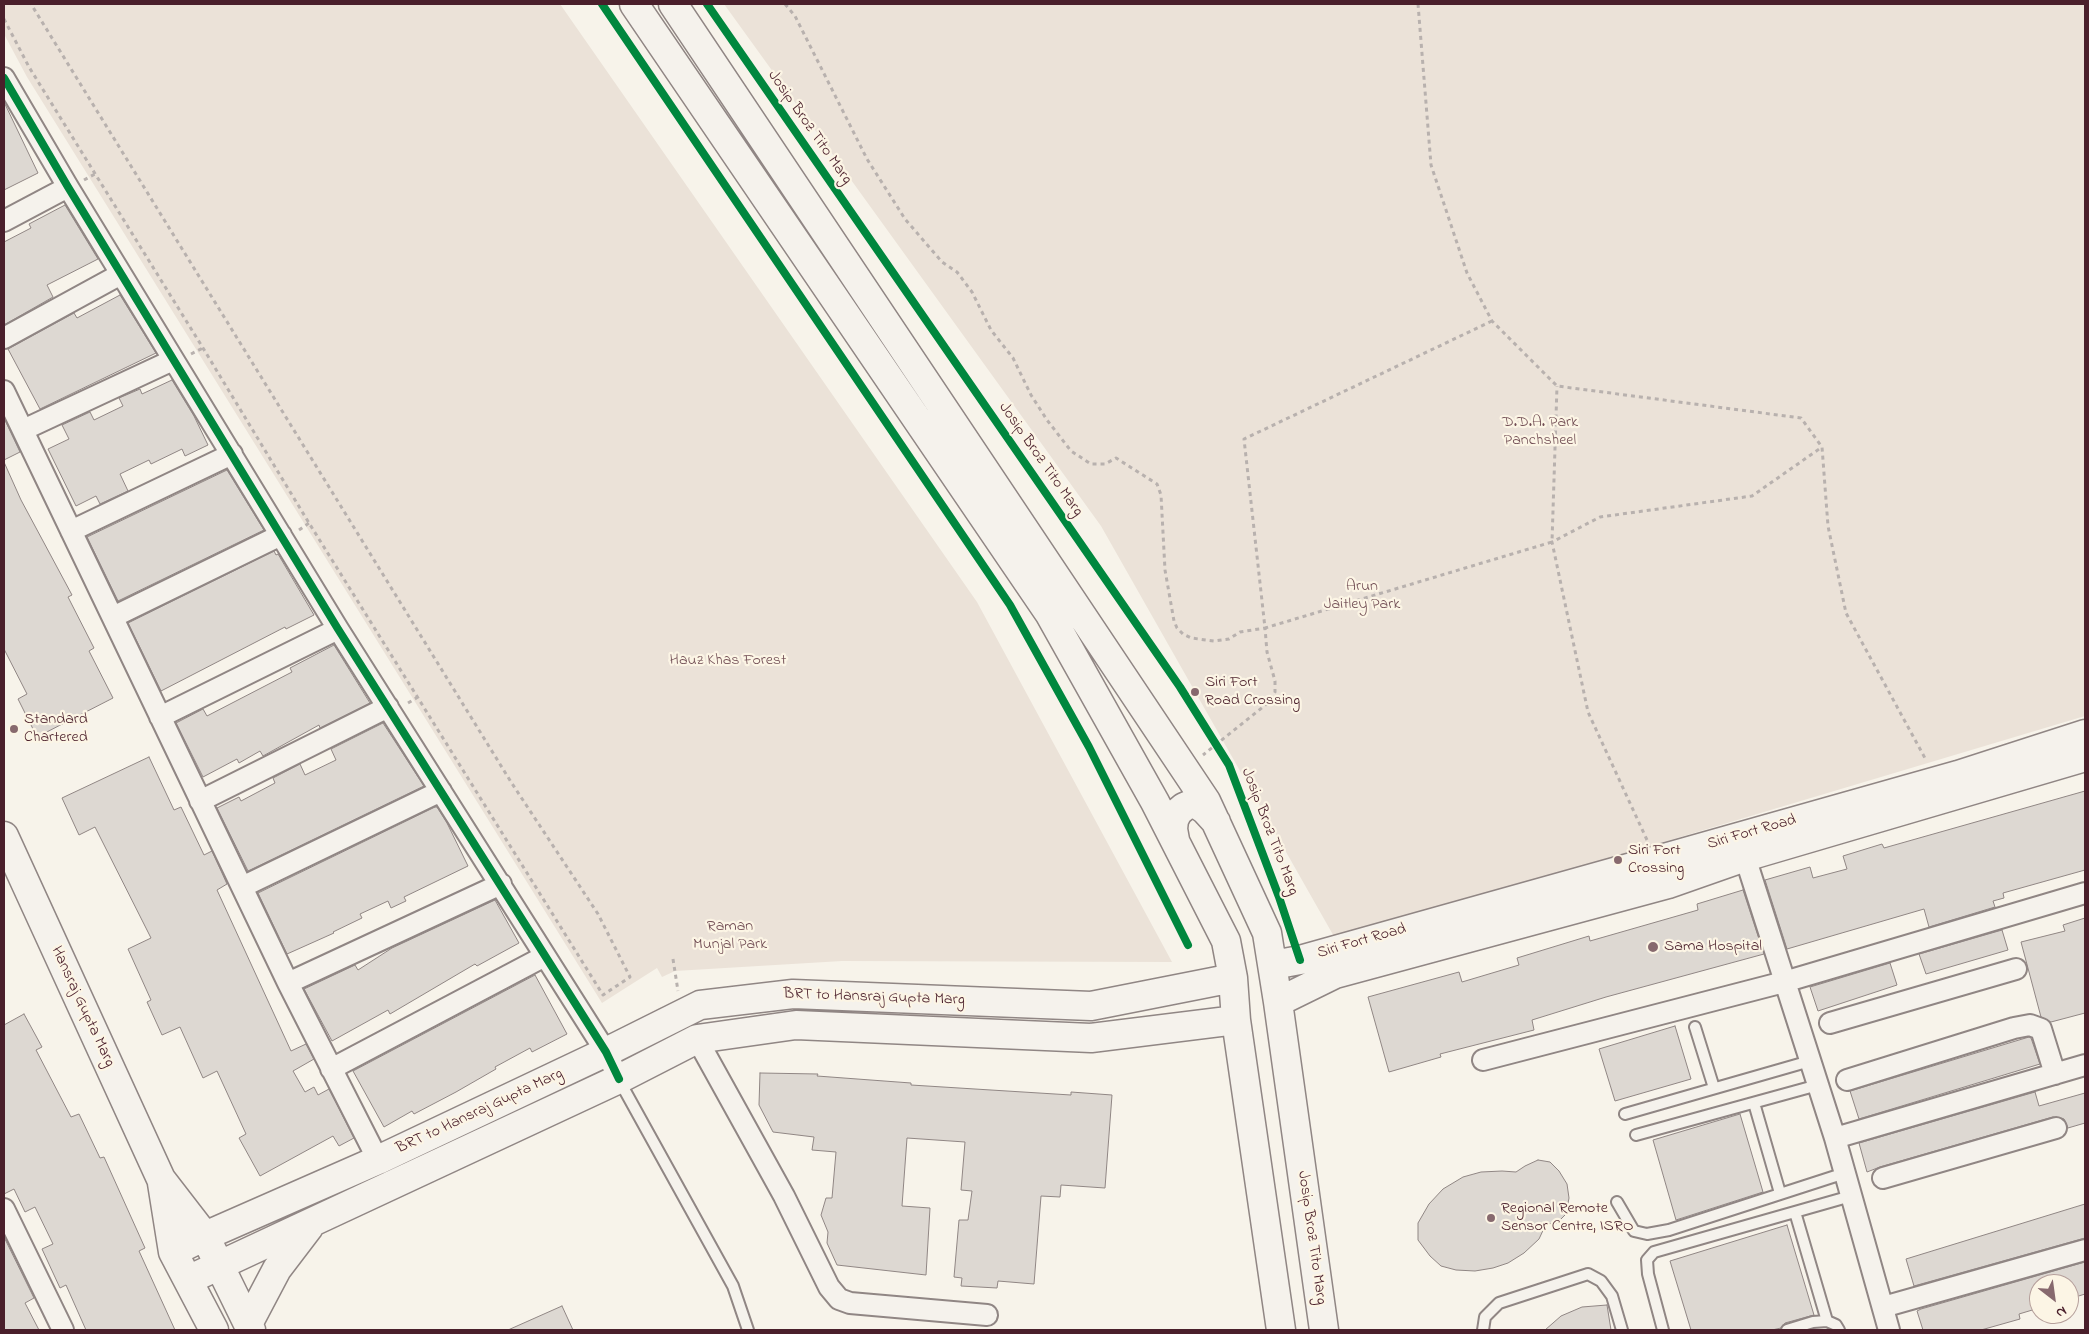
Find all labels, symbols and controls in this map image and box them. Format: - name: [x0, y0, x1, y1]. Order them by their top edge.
- street label: Josip Broz Tito Marg: [762, 67, 856, 189]
- street label: Josip Broz Tito Marg: [993, 399, 1087, 521]
- park label: D.D.A. Park Panchsheel: [1502, 413, 1578, 451]
- park label: Arun Jaitley Park: [1324, 577, 1400, 615]
- park label: Hauz Khas Forest: [670, 651, 786, 671]
- place label: Siri Fort Road Crossing: [1205, 673, 1300, 711]
- marker: Siri Fort Road Crossing: [1189, 686, 1201, 698]
- place label: Standard Chartered: [24, 710, 88, 748]
- marker: Standard Chartered: [8, 723, 20, 735]
- street label: Josip Broz Tito Marg: [1236, 766, 1302, 898]
- street label: Siri Fort Road: [1705, 811, 1799, 855]
- place label: Siri Fort Crossing: [1628, 841, 1684, 879]
- marker: Siri Fort Crossing: [1612, 854, 1624, 866]
- park label: Raman Munjal Park: [693, 917, 767, 955]
- street label: Siri Fort Road: [1315, 920, 1409, 964]
- place label: Sama Hospital: [1664, 937, 1762, 957]
- marker: Sama Hospital: [1646, 940, 1660, 954]
- street label: Hansraj Gupta Marg: [46, 944, 118, 1070]
- street label: BRT to Hansraj Gupta Marg: [783, 985, 965, 1011]
- street label: BRT to Hansraj Gupta Marg: [394, 1065, 566, 1159]
- street label: Josip Broz Tito Marg: [1292, 1170, 1330, 1306]
- place label: Regional Remote Sensor Centre, ISRO: [1501, 1199, 1633, 1237]
- marker: Regional Remote Sensor Centre, ISRO: [1485, 1212, 1497, 1224]
- north arrow: [2029, 1274, 2079, 1324]
- text: N: [2052, 1300, 2071, 1323]

